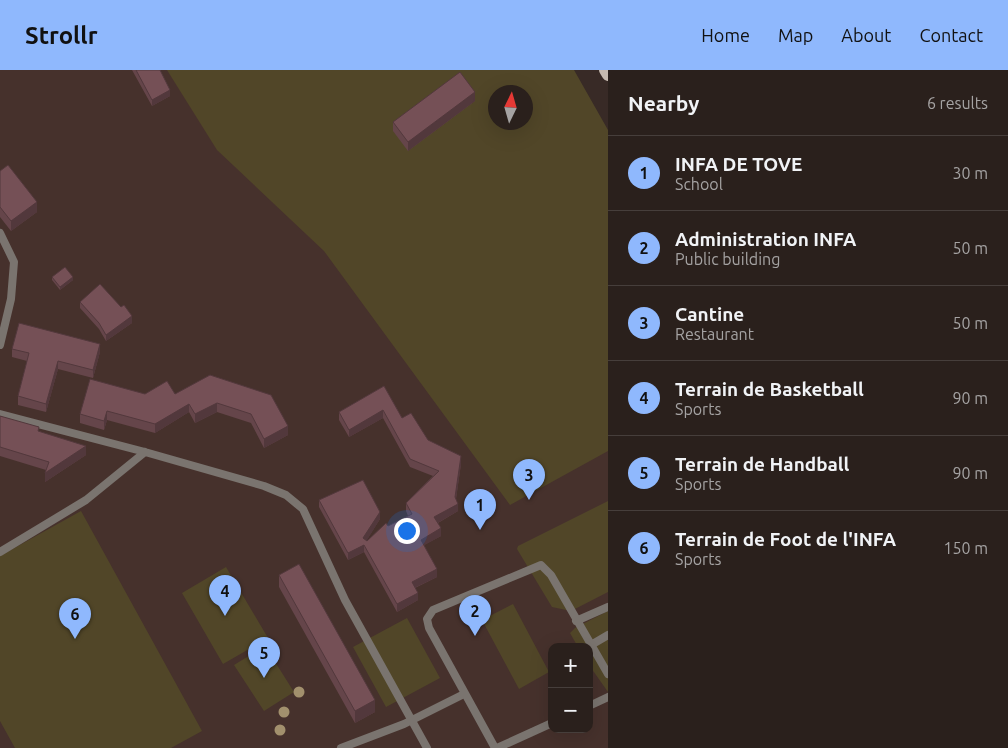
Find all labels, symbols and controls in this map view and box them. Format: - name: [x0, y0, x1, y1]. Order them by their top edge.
- text: Strollr: [25, 22, 98, 49]
- text: Home: [701, 25, 750, 45]
- text: Map: [778, 25, 813, 45]
- text: About: [841, 25, 891, 45]
- text: Contact: [919, 25, 983, 45]
- north arrow: [488, 85, 533, 130]
- text: Nearby: [628, 91, 699, 115]
- text: 6 results: [927, 94, 988, 112]
- text: INFA DE TOVE: [675, 153, 802, 175]
- text: 1: [639, 164, 649, 182]
- text: 30 m: [952, 164, 988, 182]
- text: School: [675, 175, 723, 193]
- text: Administration INFA: [675, 228, 856, 250]
- text: 2: [639, 239, 649, 257]
- text: 50 m: [952, 239, 988, 257]
- text: Public building: [675, 250, 780, 268]
- text: Cantine: [675, 303, 744, 325]
- text: 3: [639, 314, 649, 332]
- text: 50 m: [952, 314, 988, 332]
- text: Restaurant: [675, 325, 754, 343]
- text: Terrain de Basketball: [675, 378, 864, 400]
- text: 4: [639, 389, 649, 407]
- text: 90 m: [952, 389, 988, 407]
- text: Sports: [675, 400, 721, 418]
- text: Terrain de Handball: [675, 453, 849, 475]
- pin: 3: [513, 459, 545, 500]
- text: 5: [639, 464, 649, 482]
- text: 90 m: [952, 464, 988, 482]
- text: Sports: [675, 475, 721, 493]
- pin: 1: [464, 489, 496, 530]
- your location: [394, 518, 420, 544]
- text: Terrain de Foot de l'INFA: [675, 528, 896, 550]
- text: 6: [639, 539, 649, 557]
- text: 150 m: [943, 539, 988, 557]
- text: Sports: [675, 550, 721, 568]
- pin: 4: [209, 575, 241, 616]
- pin: 2: [459, 595, 491, 636]
- pin: 6: [59, 598, 91, 639]
- pin: 5: [248, 637, 280, 678]
- map controls: [548, 643, 593, 733]
- button: +: [548, 643, 593, 688]
- button: −: [548, 688, 593, 733]

